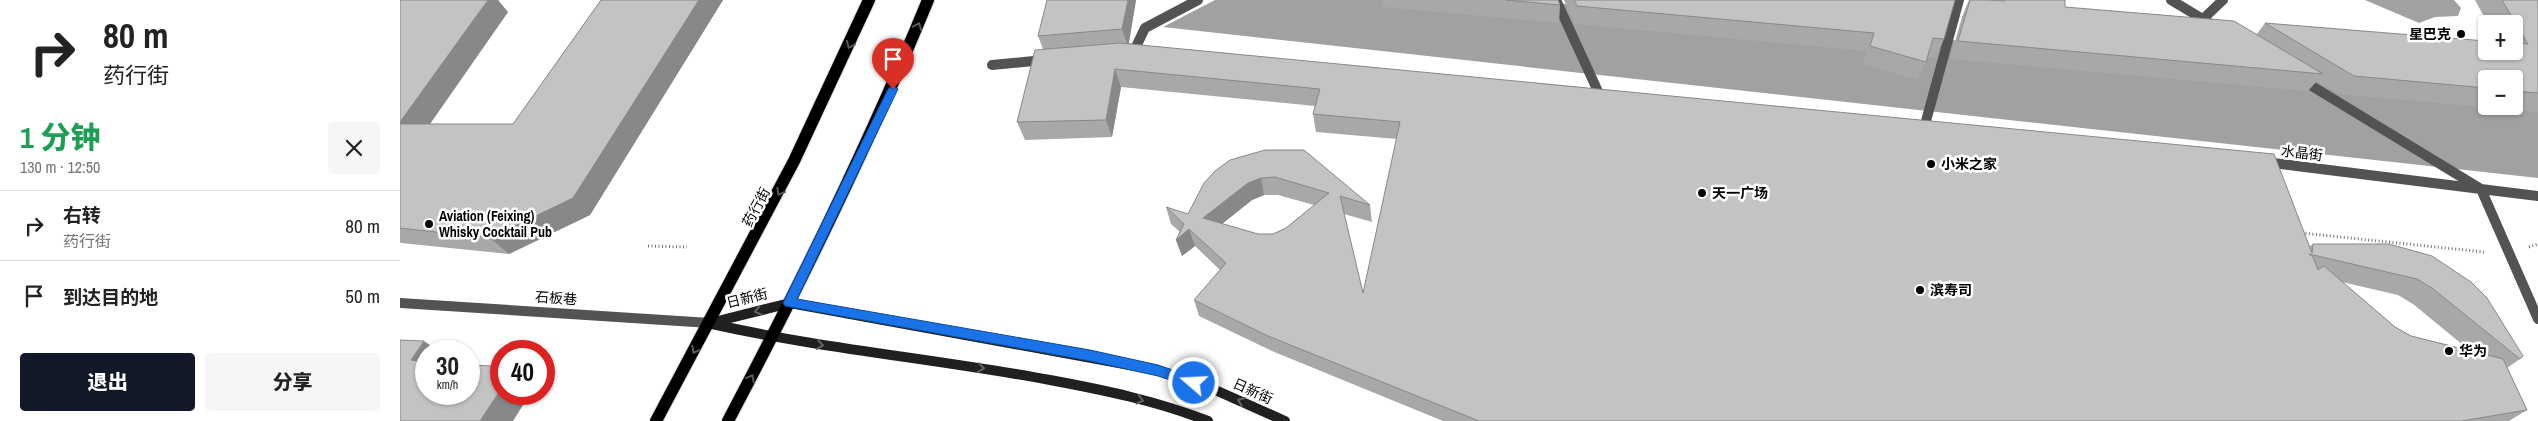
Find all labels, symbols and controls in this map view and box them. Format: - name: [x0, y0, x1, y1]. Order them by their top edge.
- text: 80 m: [103, 12, 168, 59]
- map controls: [2478, 15, 2523, 115]
- button: +: [2478, 15, 2523, 60]
- icon: right: [20, 20, 85, 85]
- one-way arrow: [912, 22, 922, 30]
- place label: 星巴克: [2409, 25, 2451, 43]
- marker: 星巴克: [2455, 28, 2467, 40]
- pin: [872, 38, 914, 89]
- one-way arrow: [845, 40, 856, 49]
- icon: arrive: [879, 45, 907, 73]
- text: 药行街: [103, 60, 169, 90]
- button: −: [2478, 70, 2523, 115]
- text: 1 分钟: [20, 117, 101, 157]
- button: close: [328, 122, 380, 174]
- street label: 水晶街: [2280, 142, 2324, 164]
- place label: 小米之家: [1941, 155, 1997, 173]
- text: 130 m · 12:50: [20, 156, 100, 178]
- marker: 小米之家: [1925, 158, 1937, 170]
- street label: 药行街: [738, 184, 774, 230]
- place label: 天一广场: [1712, 184, 1768, 202]
- one-way arrow: [777, 186, 787, 195]
- marker: 天一广场: [1696, 187, 1708, 199]
- text: 右转: [63, 202, 101, 228]
- place label: Aviation (Feixing) Whisky Cocktail Pub: [439, 207, 552, 241]
- icon: right: [20, 212, 48, 240]
- text: 80 m: [345, 213, 380, 239]
- marker: Aviation (Feixing) Whisky Cocktail Pub: [423, 218, 435, 230]
- text: 药行街: [63, 230, 111, 252]
- place label: 滨寿司: [1930, 281, 1972, 299]
- icon: arrive: [20, 282, 48, 310]
- text: 50 m: [345, 283, 380, 309]
- text: 到达目的地: [63, 284, 158, 310]
- street label: 日新街: [724, 284, 770, 312]
- marker: 滨寿司: [1914, 284, 1926, 296]
- street label: 石板巷: [534, 288, 578, 308]
- one-way arrow: [754, 305, 763, 316]
- speed limit sign: 40: [490, 340, 555, 405]
- one-way arrow: [816, 340, 824, 350]
- place label: 华为: [2459, 342, 2487, 360]
- one-way arrow: [691, 345, 701, 354]
- marker: 华为: [2443, 345, 2455, 357]
- text: 30: [436, 349, 459, 383]
- button: 退出: [20, 353, 195, 411]
- button: 分享: [205, 353, 380, 411]
- position arrow: [1167, 356, 1219, 408]
- one-way arrow: [977, 362, 985, 373]
- one-way arrow: [745, 374, 755, 383]
- street label: 日新街: [1230, 374, 1276, 408]
- text: km/h: [437, 377, 458, 393]
- one-way arrow: [1136, 394, 1145, 405]
- one-way arrow: [1237, 397, 1246, 408]

